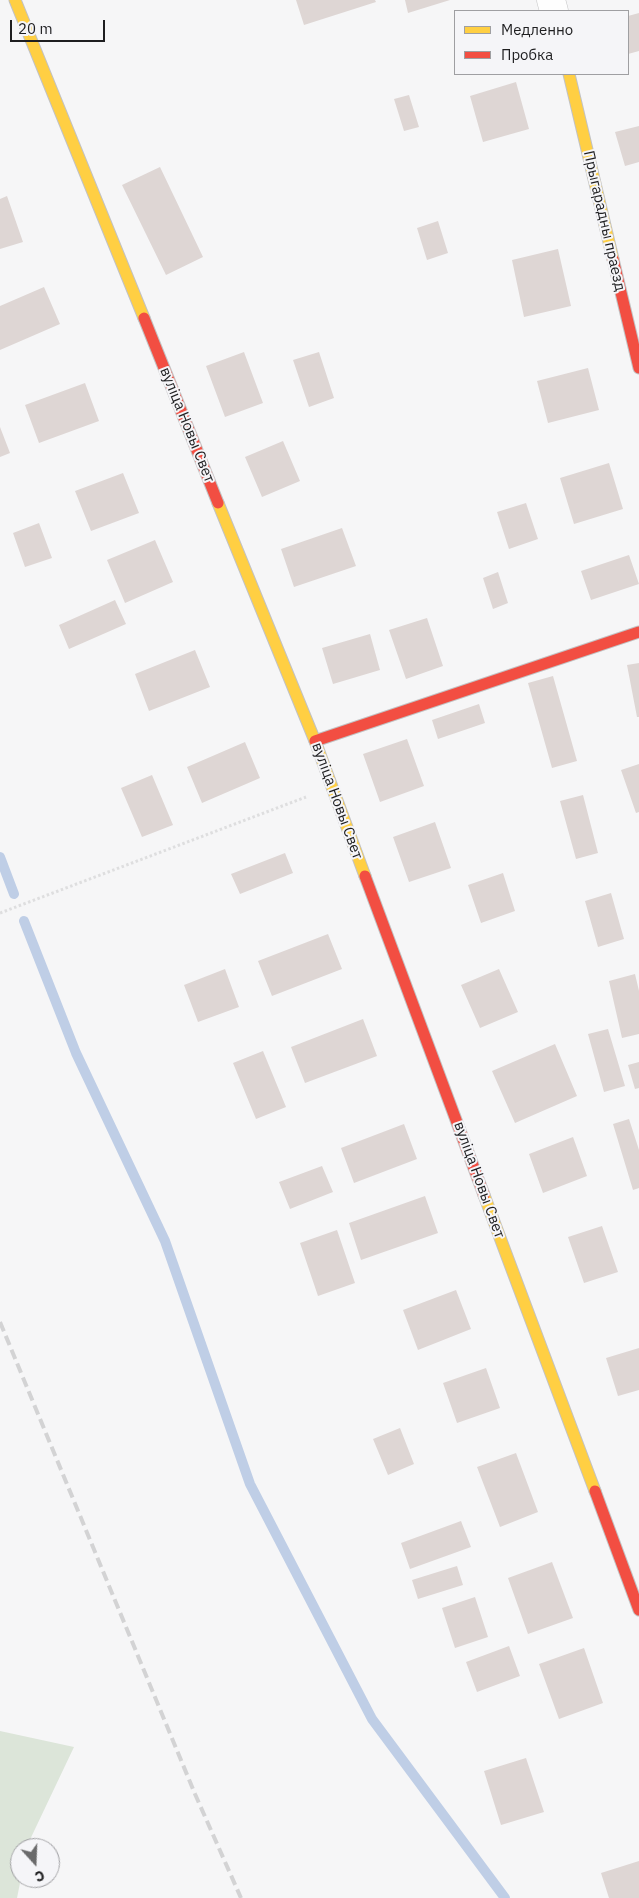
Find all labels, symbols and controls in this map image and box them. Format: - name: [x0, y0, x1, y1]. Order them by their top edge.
- scale bar: [12, 10, 108, 42]
- legend: [454, 10, 629, 75]
- text: 20 m: [18, 19, 53, 38]
- text: Медленно: [501, 20, 573, 39]
- text: Пробка: [501, 45, 553, 64]
- street label: Прыгарадны праезд: [579, 149, 629, 293]
- street label: вуліца Новы Свет: [156, 365, 218, 485]
- street label: вуліца Новы Свет: [308, 740, 366, 862]
- street label: вуліца Новы Свет: [450, 1119, 508, 1241]
- north arrow: [10, 1838, 60, 1888]
- text: С: [32, 1866, 47, 1886]

